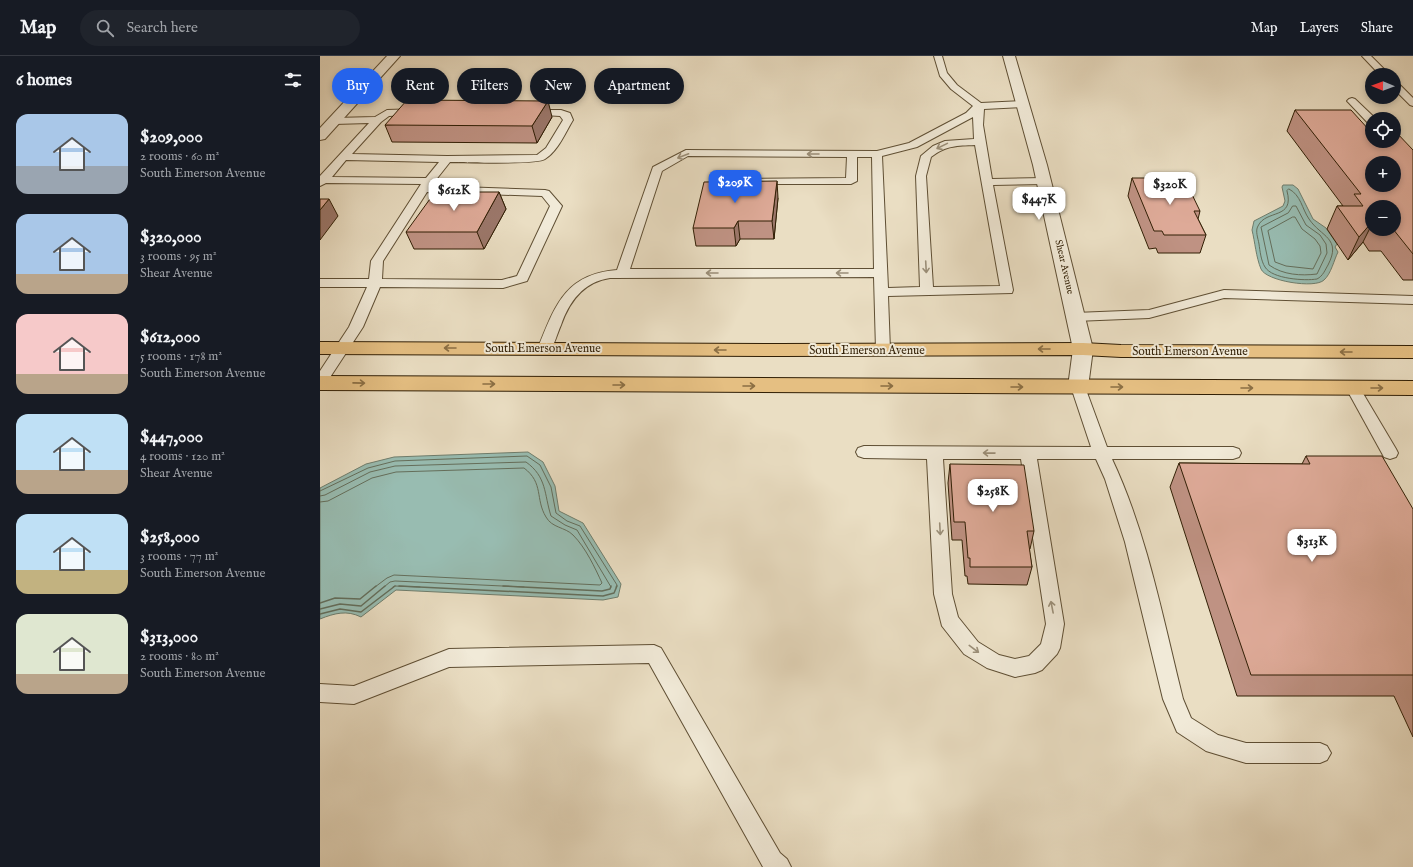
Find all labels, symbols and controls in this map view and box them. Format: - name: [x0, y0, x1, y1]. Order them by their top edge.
- search box: [80, 10, 360, 46]
- text: Map: [20, 16, 56, 40]
- icon: search: [94, 17, 116, 39]
- text: Search here: [126, 18, 198, 37]
- text: Map: [1251, 19, 1278, 37]
- text: Layers: [1300, 19, 1339, 37]
- text: Share: [1361, 19, 1393, 37]
- chip: Buy: [332, 68, 383, 104]
- chip: Rent: [391, 68, 449, 104]
- chip: Filters: [457, 68, 522, 104]
- chip: New: [530, 68, 586, 104]
- chip: Apartment: [594, 68, 684, 104]
- north arrow: [1365, 68, 1401, 104]
- map controls: [1365, 68, 1401, 236]
- icon: filters: [282, 69, 304, 91]
- text: 6 homes: [16, 70, 72, 91]
- button: locate: [1365, 112, 1401, 148]
- text: $209,000: [140, 127, 203, 148]
- icon: home: [48, 130, 96, 178]
- one-way arrow: [936, 143, 948, 150]
- text: 2 rooms · 60 m²: [140, 148, 219, 165]
- one-way arrow: [807, 150, 820, 158]
- one-way arrow: [678, 152, 690, 160]
- button: +: [1365, 156, 1401, 192]
- text: South Emerson Avenue: [140, 165, 265, 182]
- pin: $209K: [707, 170, 763, 204]
- pin: $320K: [1142, 172, 1198, 206]
- text: $209K: [718, 174, 752, 191]
- text: $320K: [1153, 176, 1187, 193]
- pin: $612K: [426, 178, 482, 212]
- text: $612K: [438, 182, 470, 199]
- pin: $447K: [1011, 187, 1067, 221]
- text: $447K: [1021, 191, 1057, 208]
- button: −: [1365, 200, 1401, 236]
- text: $320,000: [140, 227, 202, 248]
- icon: home: [48, 230, 96, 278]
- street label: Shear Avenue: [1051, 238, 1077, 296]
- text: 3 rooms · 95 m²: [140, 248, 217, 265]
- one-way arrow: [922, 260, 930, 273]
- text: Shear Avenue: [140, 265, 212, 282]
- one-way arrow: [706, 269, 719, 277]
- one-way arrow: [836, 269, 849, 277]
- text: $612,000: [140, 327, 200, 348]
- icon: home: [48, 330, 96, 378]
- street label: South Emerson Avenue: [485, 341, 601, 356]
- street label: South Emerson Avenue: [809, 343, 925, 358]
- one-way arrow: [444, 344, 457, 352]
- street label: South Emerson Avenue: [1132, 344, 1248, 359]
- one-way arrow: [1038, 345, 1051, 353]
- one-way arrow: [714, 346, 727, 354]
- text: 5 rooms · 178 m²: [140, 348, 222, 365]
- one-way arrow: [1340, 348, 1353, 356]
- text: South Emerson Avenue: [140, 365, 265, 382]
- one-way arrow: [352, 379, 365, 387]
- one-way arrow: [482, 380, 495, 388]
- one-way arrow: [612, 381, 625, 389]
- one-way arrow: [742, 382, 755, 390]
- one-way arrow: [880, 382, 893, 390]
- one-way arrow: [1010, 383, 1023, 391]
- one-way arrow: [1110, 383, 1123, 391]
- one-way arrow: [1240, 384, 1253, 392]
- one-way arrow: [1370, 384, 1383, 392]
- text: $447,000: [140, 427, 203, 448]
- icon: home: [48, 430, 96, 478]
- text: 4 rooms · 120 m²: [140, 448, 225, 465]
- one-way arrow: [983, 449, 996, 457]
- text: Shear Avenue: [140, 465, 212, 482]
- pin: $258K: [965, 479, 1021, 513]
- text: $258K: [977, 483, 1009, 500]
- one-way arrow: [936, 522, 943, 535]
- text: $258,000: [140, 527, 200, 548]
- pin: $313K: [1284, 529, 1340, 563]
- icon: home: [48, 530, 96, 578]
- text: $313K: [1296, 533, 1328, 550]
- text: 3 rooms · 77 m²: [140, 548, 218, 565]
- text: South Emerson Avenue: [140, 565, 265, 582]
- one-way arrow: [1048, 601, 1056, 614]
- text: $313,000: [140, 627, 198, 648]
- icon: home: [48, 630, 96, 678]
- one-way arrow: [968, 645, 979, 653]
- text: 2 rooms · 80 m²: [140, 648, 219, 665]
- text: South Emerson Avenue: [140, 665, 265, 682]

